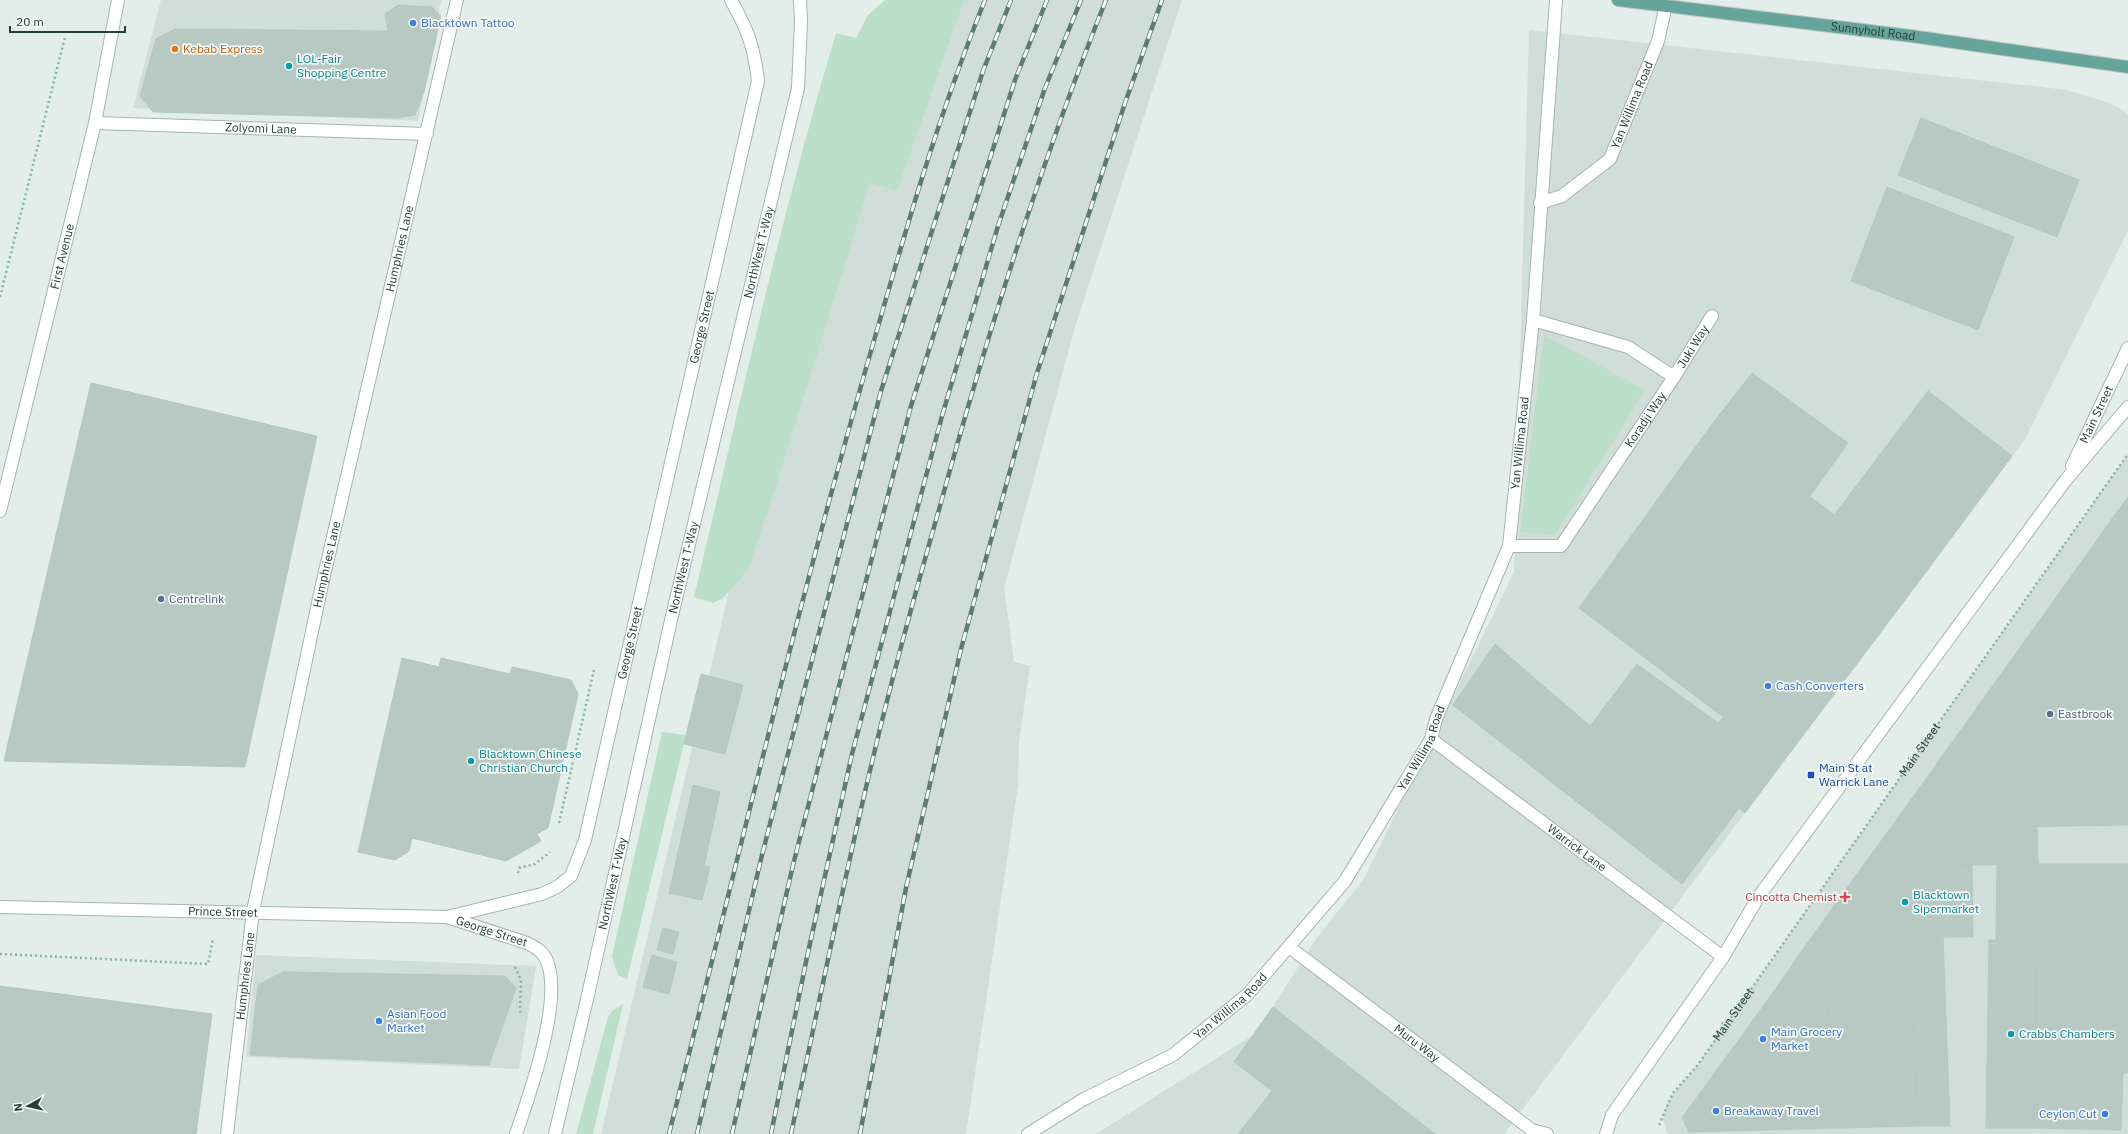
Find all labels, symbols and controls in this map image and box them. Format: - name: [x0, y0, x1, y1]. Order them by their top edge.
- scale bar: [10, 8, 125, 34]
- text: 20 m: [16, 14, 44, 29]
- place label: Blacktown Tattoo: [421, 15, 515, 30]
- marker: Blacktown Tattoo: [408, 18, 418, 28]
- street label: Sunnyholt Road: [1830, 18, 1916, 44]
- place label: Kebab Express: [183, 41, 263, 56]
- marker: Kebab Express: [170, 44, 180, 54]
- place label: LOL-Fair Shopping Centre: [297, 51, 387, 80]
- street label: Yan Willima Road: [1607, 59, 1656, 151]
- marker: LOL-Fair Shopping Centre: [284, 61, 294, 71]
- street label: Zolyomi Lane: [225, 119, 297, 137]
- street label: Humphries Lane: [382, 203, 416, 293]
- street label: NorthWest T-Way: [740, 205, 777, 300]
- street label: First Avenue: [47, 222, 77, 291]
- street label: George Street: [686, 289, 717, 365]
- street label: Juki Way: [1674, 322, 1712, 371]
- street label: Main Street: [2076, 383, 2116, 445]
- street label: Koradji Way: [1621, 389, 1669, 450]
- street label: Yan Willima Road: [1507, 396, 1532, 490]
- street label: Humphries Lane: [309, 519, 344, 609]
- street label: NorthWest T-Way: [665, 520, 701, 615]
- place label: Centrelink: [169, 591, 225, 606]
- marker: Centrelink: [156, 594, 166, 604]
- street label: George Street: [614, 605, 645, 681]
- place label: Cash Converters: [1776, 678, 1864, 693]
- marker: Cash Converters: [1763, 681, 1773, 691]
- street label: Yan Willima Road: [1394, 703, 1448, 793]
- place label: Eastbrook: [2058, 706, 2113, 721]
- marker: Eastbrook: [2045, 709, 2055, 719]
- street label: Main Street: [1895, 720, 1943, 779]
- place label: Blacktown Chinese Christian Church: [479, 746, 582, 775]
- marker: Blacktown Chinese Christian Church: [466, 756, 476, 766]
- place label: Main St at Warrick Lane: [1819, 760, 1889, 789]
- marker: Main St at Warrick Lane: [1806, 770, 1816, 780]
- street label: Warrick Lane: [1545, 821, 1610, 875]
- street label: NorthWest T-Way: [595, 836, 630, 931]
- place label: Blacktown Sipermarket: [1913, 887, 1979, 916]
- place label: Cincotta Chemist: [1745, 889, 1837, 904]
- marker: Cincotta Chemist: [1840, 892, 1850, 902]
- marker: Blacktown Sipermarket: [1900, 897, 1910, 907]
- street label: Prince Street: [188, 903, 258, 920]
- street label: George Street: [454, 912, 530, 950]
- street label: Humphries Lane: [232, 931, 258, 1021]
- street label: Yan Willima Road: [1190, 969, 1270, 1042]
- street label: Main Street: [1709, 985, 1757, 1044]
- place label: Asian Food Market: [387, 1006, 446, 1035]
- marker: Asian Food Market: [374, 1016, 384, 1026]
- street label: Muru Way: [1391, 1021, 1443, 1065]
- place label: Main Grocery Market: [1771, 1024, 1842, 1053]
- place label: Crabbs Chambers: [2019, 1026, 2115, 1041]
- marker: Crabbs Chambers: [2006, 1029, 2016, 1039]
- marker: Main Grocery Market: [1758, 1034, 1768, 1044]
- north arrow: [8, 1086, 48, 1126]
- text: N: [11, 1102, 26, 1112]
- place label: Breakaway Travel: [1724, 1103, 1819, 1118]
- marker: Breakaway Travel: [1711, 1106, 1721, 1116]
- place label: Ceylon Cut: [2039, 1106, 2097, 1121]
- marker: Ceylon Cut: [2100, 1109, 2110, 1119]

